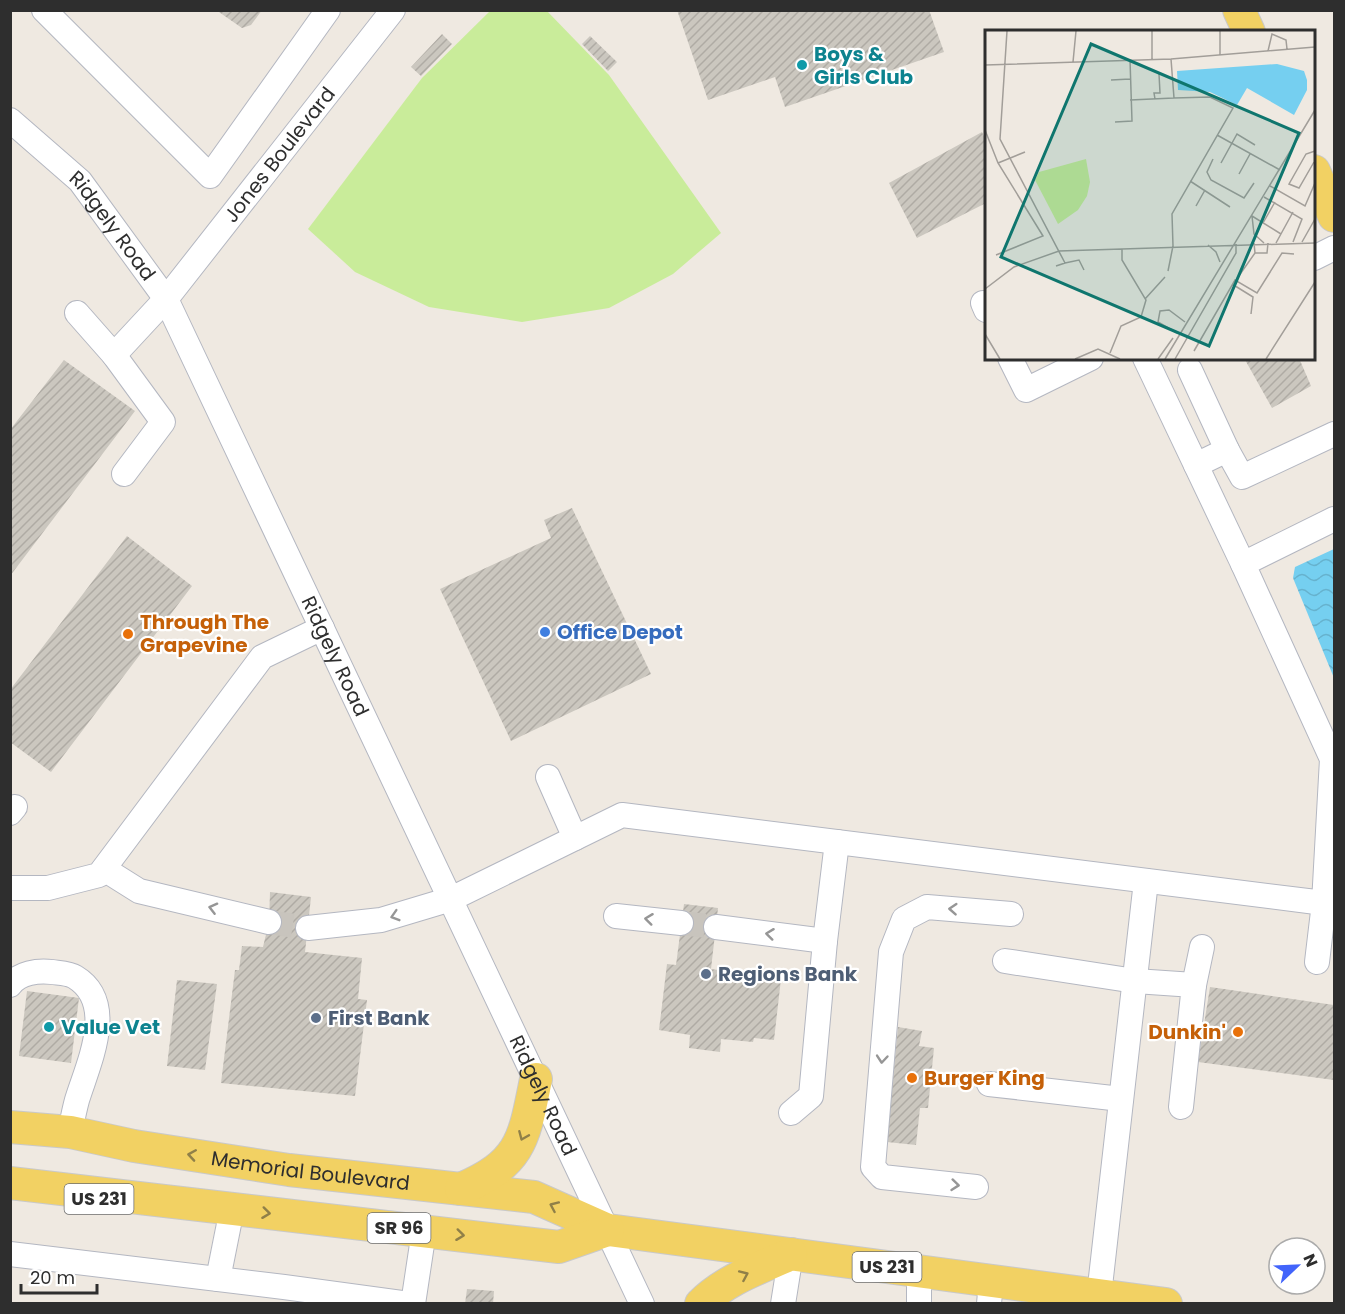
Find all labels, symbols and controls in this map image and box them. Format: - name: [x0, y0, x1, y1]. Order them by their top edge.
- inset map: [985, 30, 1315, 360]
- place label: Boys & Girls Club: [814, 40, 914, 91]
- marker: Boys & Girls Club: [795, 58, 809, 72]
- street label: Jones Boulevard: [217, 81, 342, 228]
- street label: Ridgely Road: [63, 164, 162, 286]
- street label: Ridgely Road: [295, 591, 376, 721]
- place label: Through The Grapevine: [140, 608, 269, 659]
- place label: Office Depot: [557, 618, 683, 646]
- marker: Office Depot: [538, 625, 552, 639]
- marker: Through The Grapevine: [121, 627, 135, 641]
- one-way arrow: [208, 903, 218, 916]
- one-way arrow: [948, 903, 957, 916]
- one-way arrow: [390, 909, 401, 921]
- one-way arrow: [644, 914, 653, 926]
- one-way arrow: [766, 929, 775, 941]
- place label: Regions Bank: [718, 960, 858, 988]
- marker: Regions Bank: [699, 967, 713, 981]
- place label: First Bank: [328, 1004, 430, 1032]
- marker: First Bank: [309, 1011, 323, 1025]
- place label: Value Vet: [61, 1013, 160, 1041]
- place label: Dunkin': [1148, 1018, 1226, 1046]
- marker: Value Vet: [42, 1020, 56, 1034]
- marker: Dunkin': [1231, 1025, 1245, 1039]
- street label: Ridgely Road: [503, 1031, 584, 1160]
- one-way arrow: [876, 1055, 889, 1064]
- place label: Burger King: [924, 1064, 1045, 1092]
- marker: Burger King: [905, 1071, 919, 1085]
- one-way arrow: [518, 1129, 530, 1140]
- street label: Memorial Boulevard: [209, 1144, 411, 1197]
- one-way arrow: [187, 1149, 196, 1161]
- one-way arrow: [951, 1178, 960, 1191]
- road number: US 231: [64, 1184, 134, 1214]
- one-way arrow: [550, 1202, 561, 1214]
- one-way arrow: [262, 1206, 271, 1219]
- road number: SR 96: [368, 1213, 430, 1243]
- one-way arrow: [455, 1229, 464, 1241]
- north arrow: [1267, 1236, 1327, 1296]
- text: N: [1297, 1250, 1323, 1270]
- road number: US 231: [852, 1252, 922, 1282]
- scale bar: [21, 1257, 98, 1295]
- text: 20 m: [30, 1265, 75, 1290]
- one-way arrow: [737, 1271, 748, 1283]

